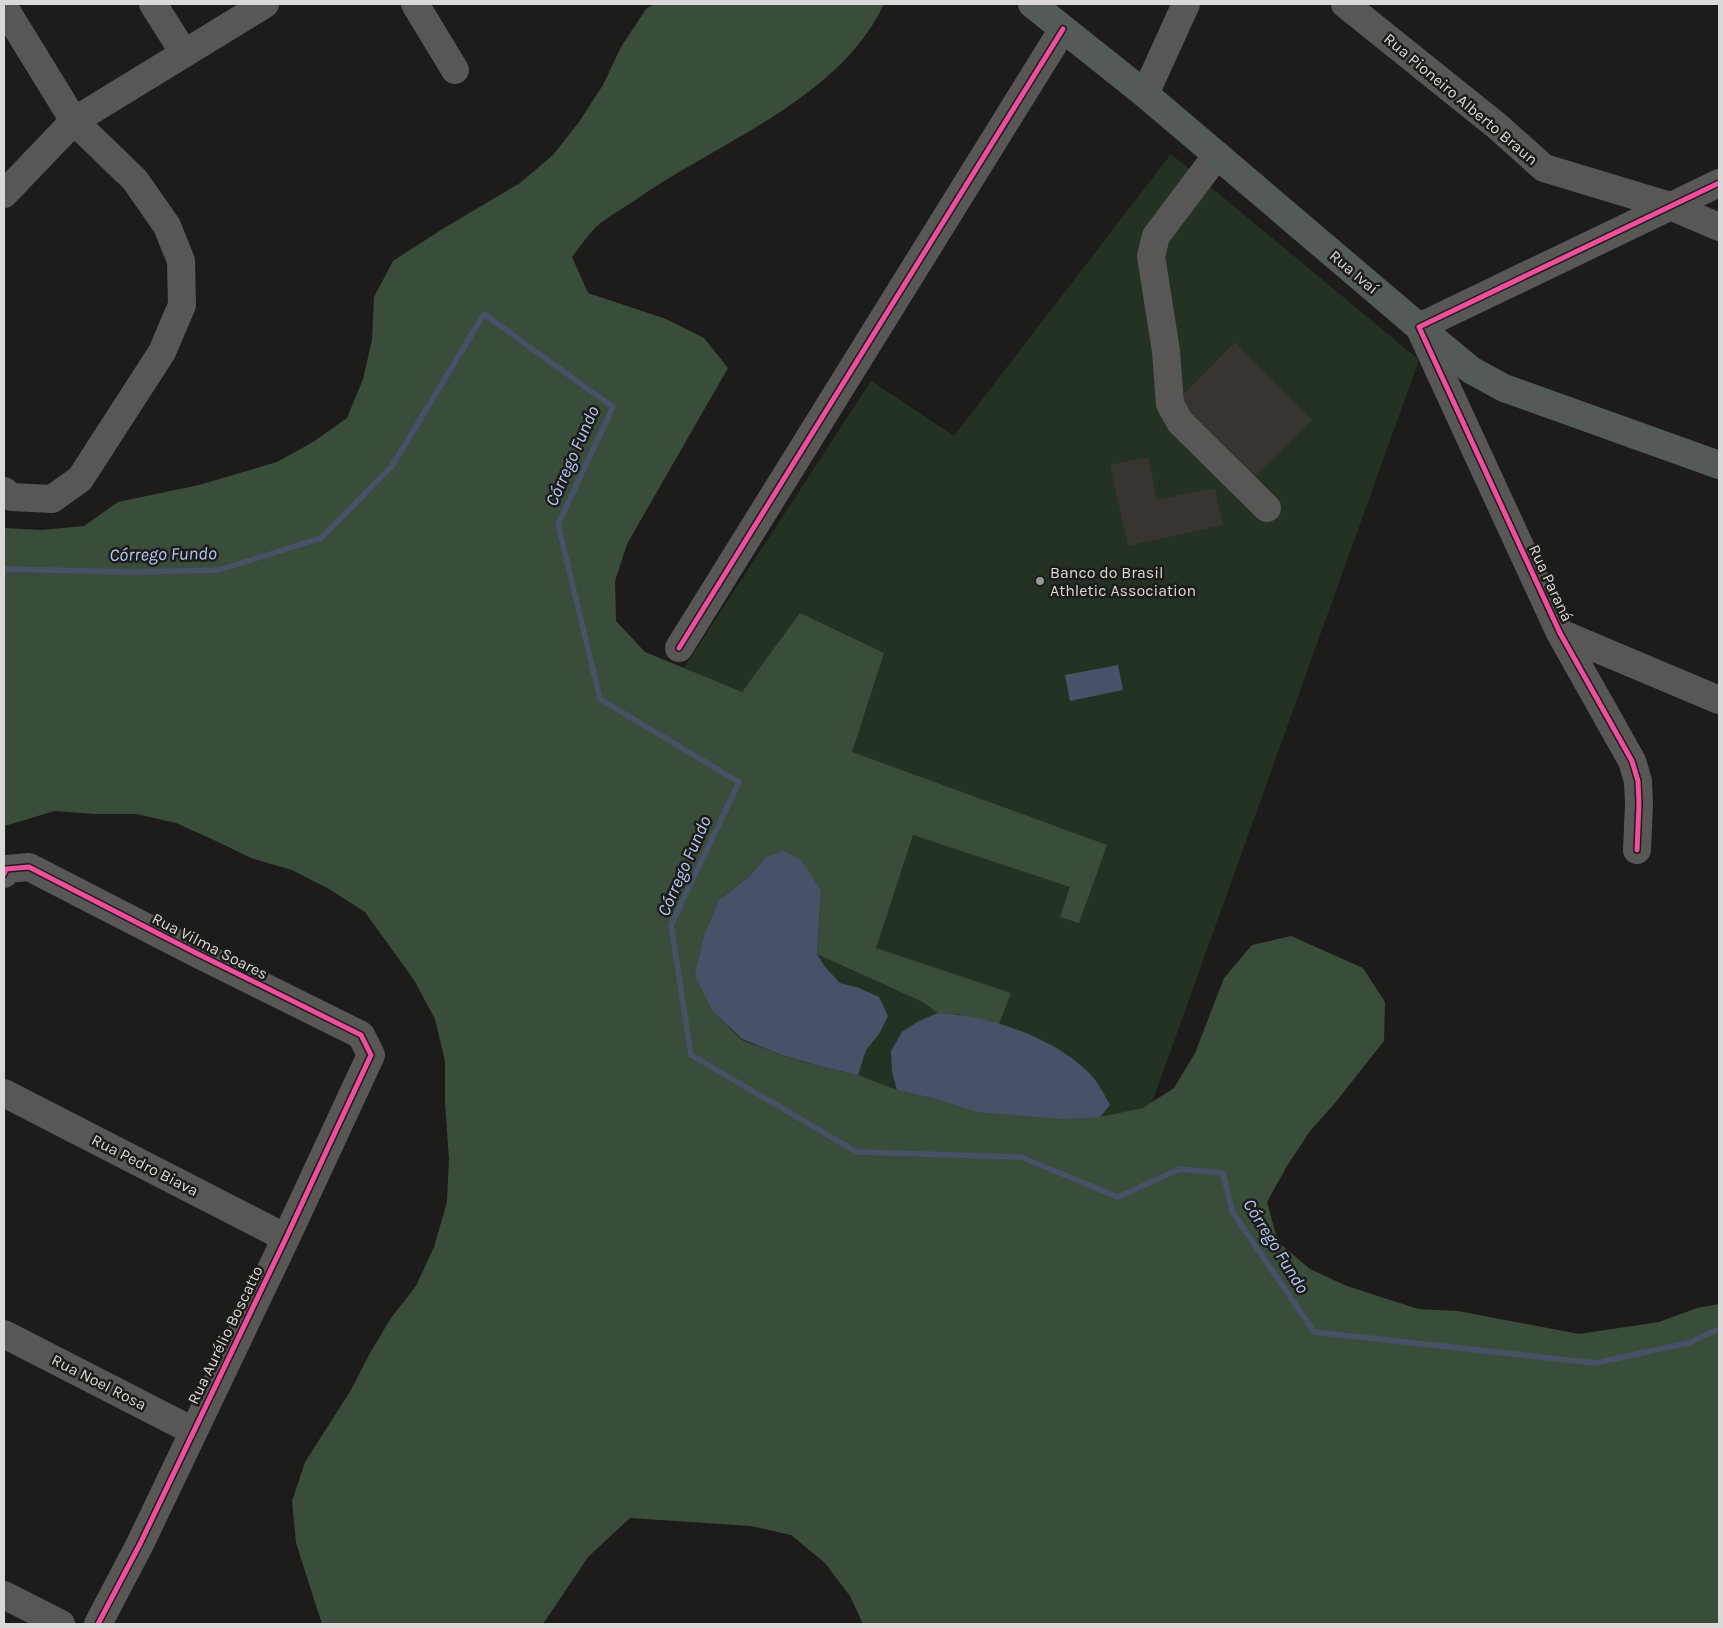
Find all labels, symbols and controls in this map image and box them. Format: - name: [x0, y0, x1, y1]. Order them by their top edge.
- street label: Rua Pioneiro Alberto Braun: [1380, 29, 1542, 169]
- street label: Rua Ivaí: [1326, 246, 1383, 298]
- water label: Córrego Fundo: [540, 402, 604, 510]
- street label: Rua Paraná: [1525, 541, 1577, 625]
- water label: Córrego Fundo: [109, 542, 217, 566]
- place label: Banco do Brasil Athletic Association: [1050, 563, 1196, 600]
- marker: Banco do Brasil Athletic Association: [1034, 575, 1046, 587]
- water label: Córrego Fundo: [652, 812, 716, 920]
- street label: Rua Vilma Soares: [149, 909, 271, 983]
- street label: Rua Pedro Biava: [88, 1130, 202, 1200]
- water label: Córrego Fundo: [1238, 1195, 1314, 1298]
- street label: Rua Aurélio Boscatto: [183, 1263, 267, 1407]
- street label: Rua Noel Rosa: [48, 1350, 150, 1414]

